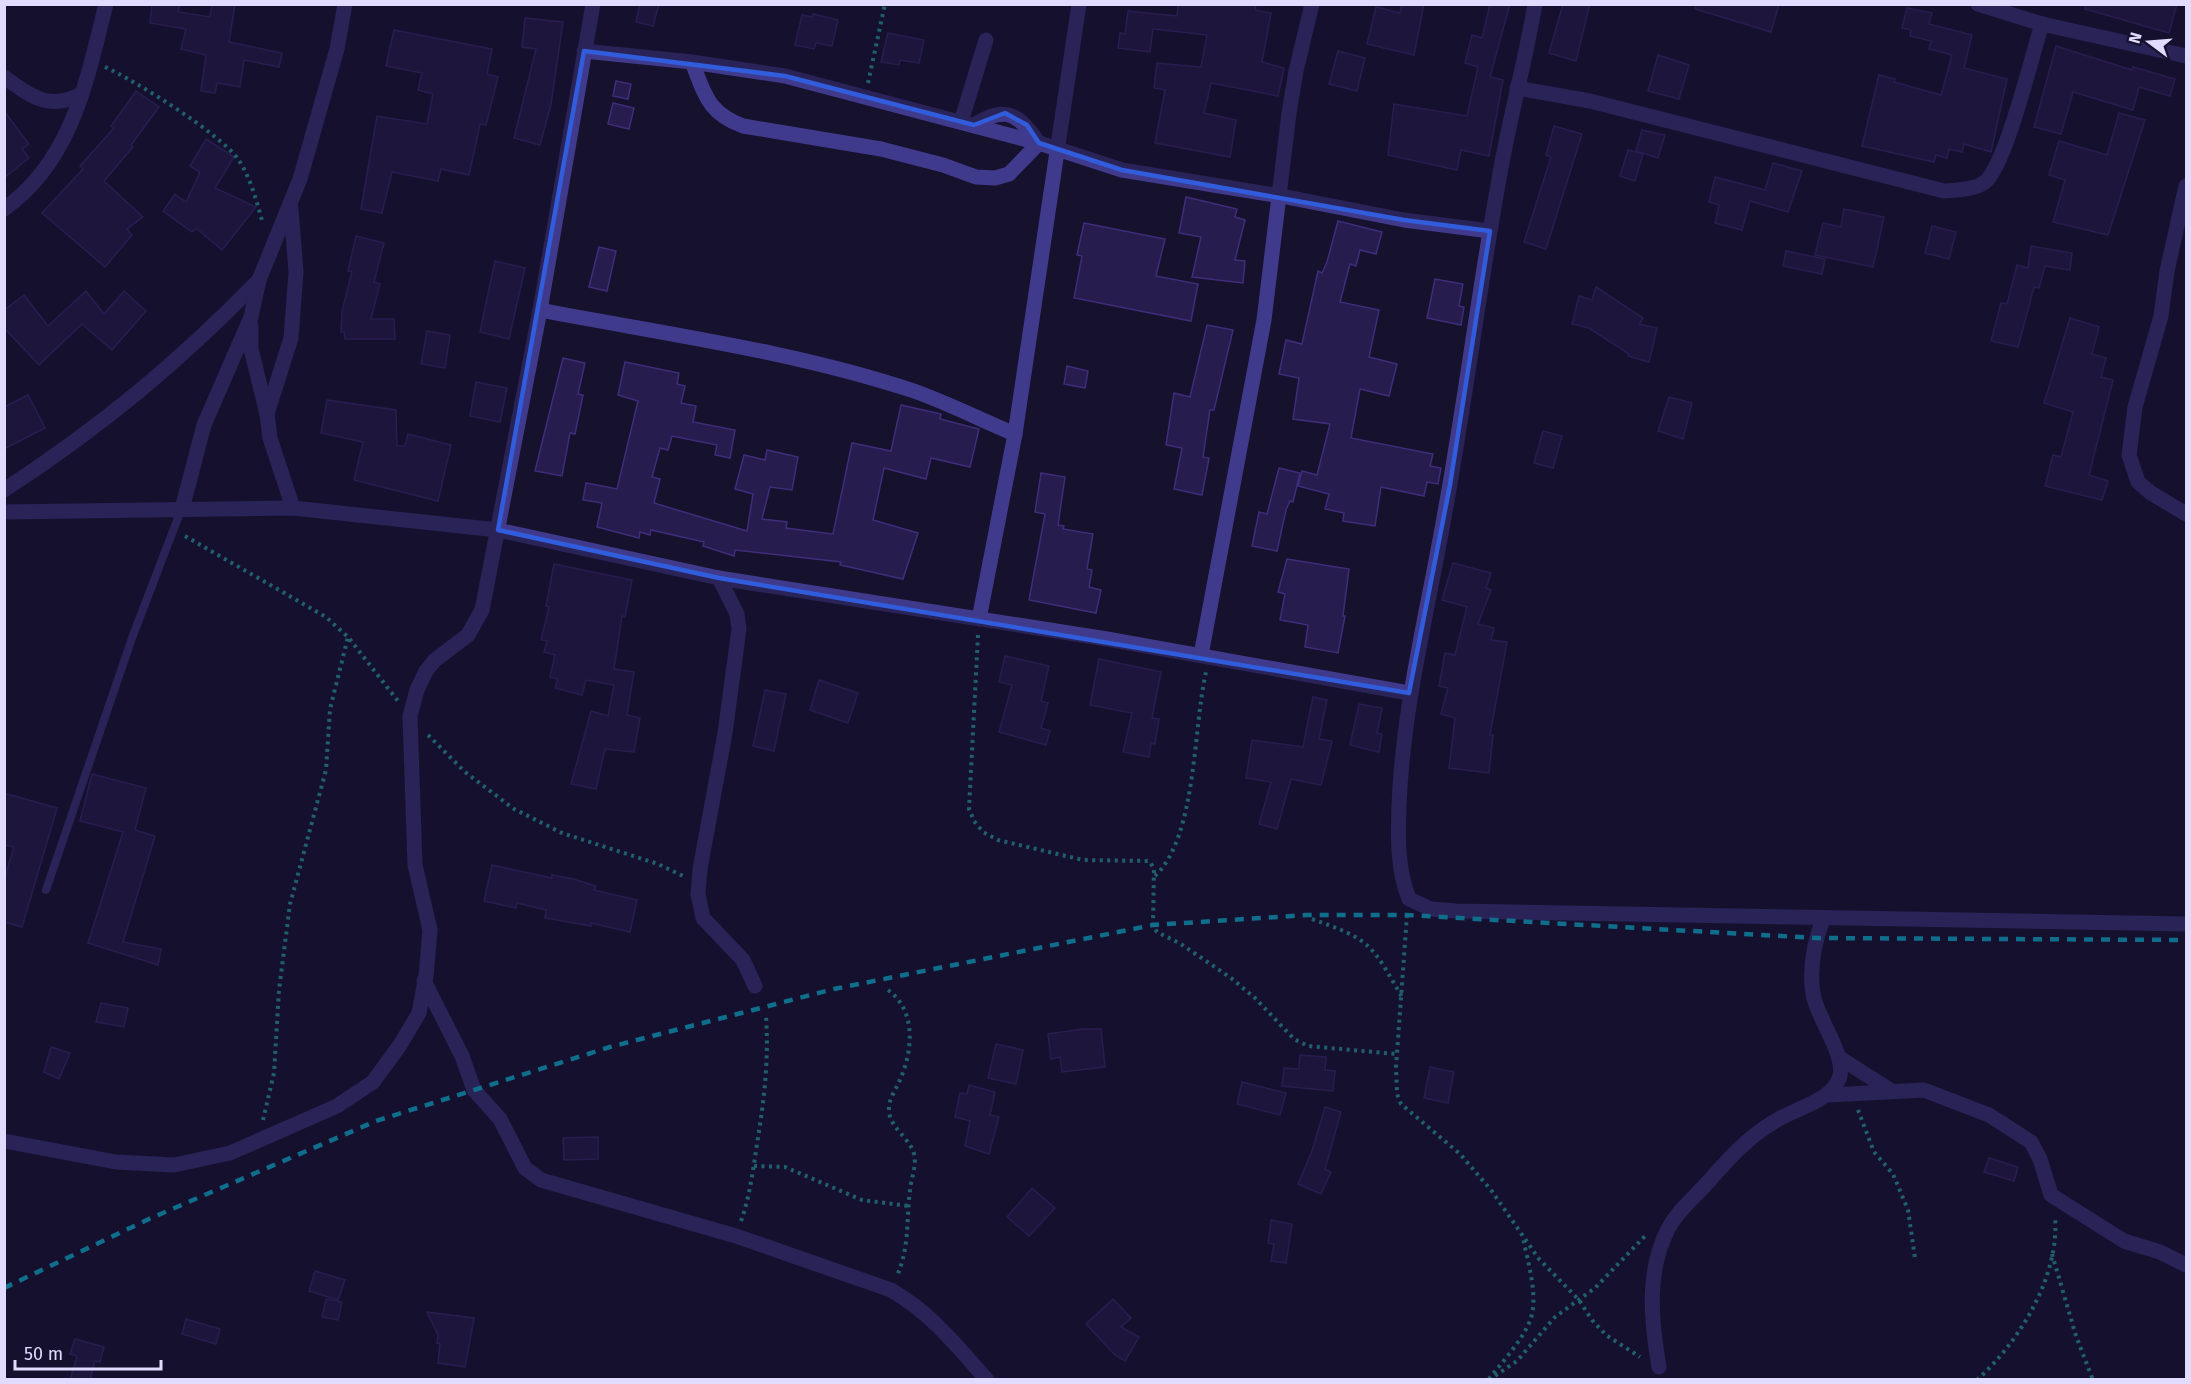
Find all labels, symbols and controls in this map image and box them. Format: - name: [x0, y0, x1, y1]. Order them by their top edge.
- north arrow: [2119, 12, 2179, 72]
- text: N: [2124, 30, 2146, 46]
- scale bar: [15, 1333, 160, 1371]
- text: 50 m: [24, 1343, 63, 1365]

